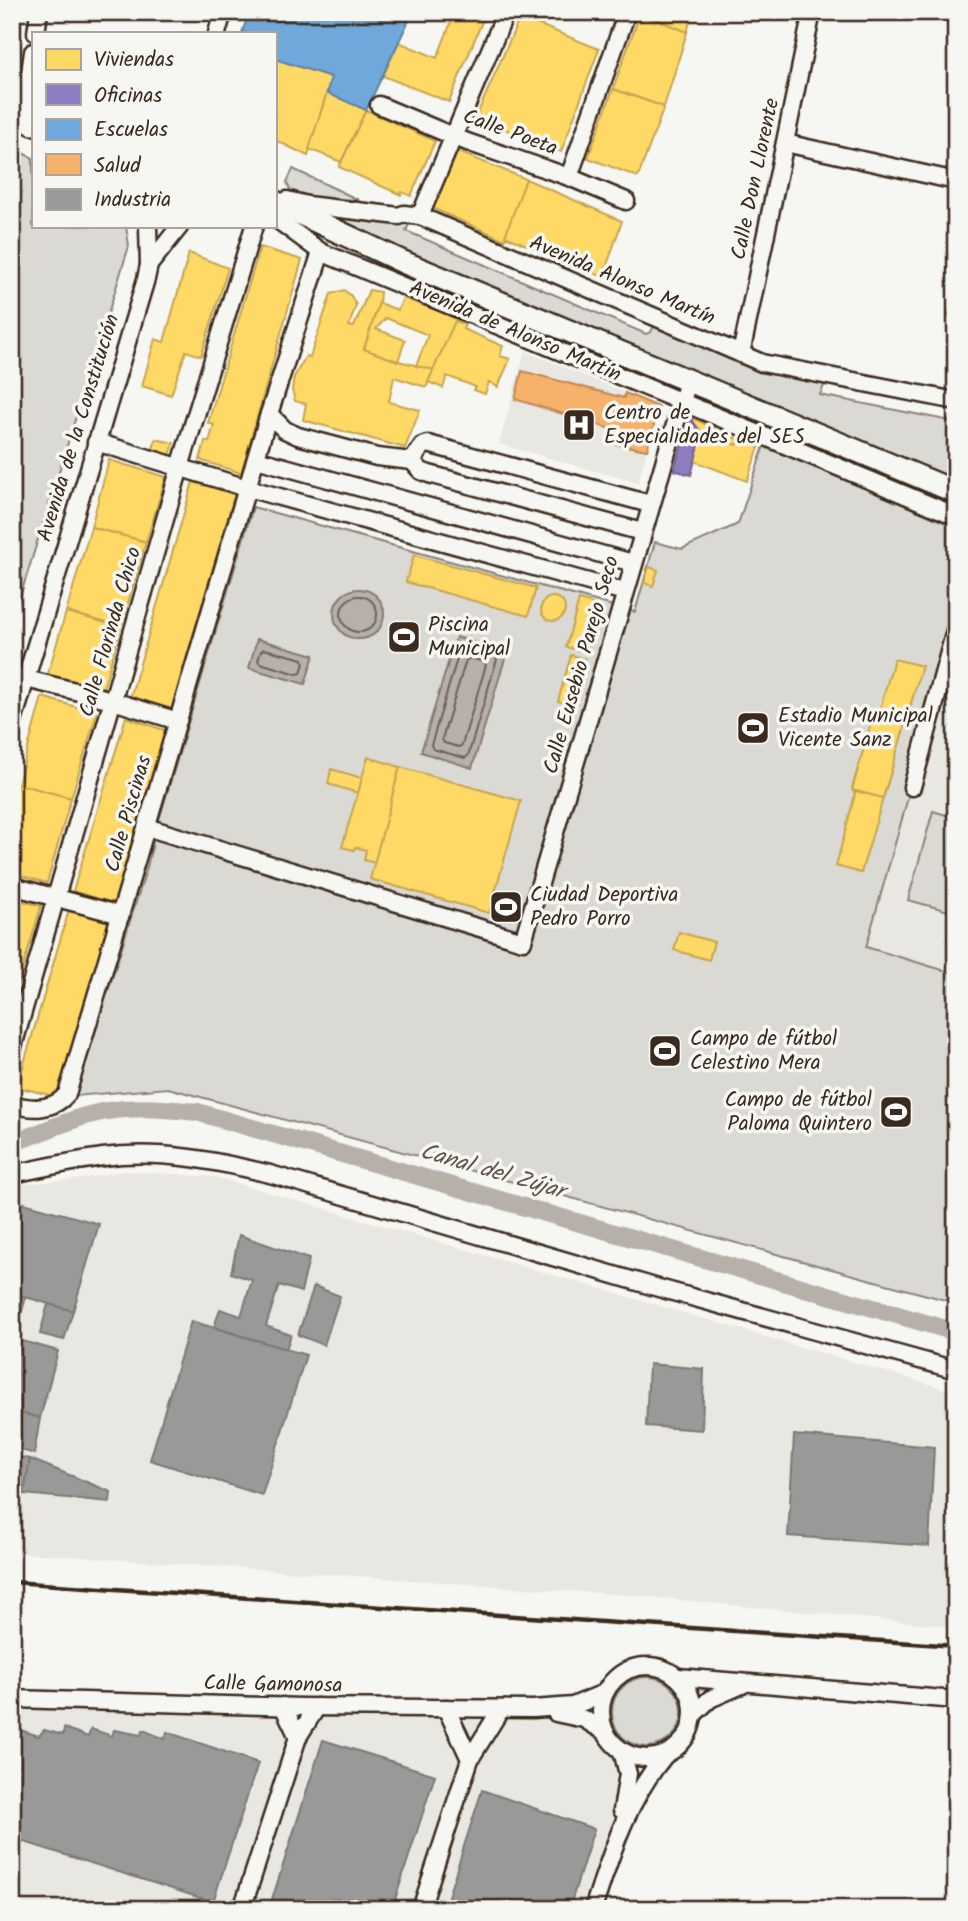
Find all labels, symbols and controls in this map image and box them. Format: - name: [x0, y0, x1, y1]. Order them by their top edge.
- legend: [32, 32, 276, 228]
- text: Viviendas: [94, 44, 174, 77]
- text: Oficinas: [94, 80, 162, 113]
- street label: Calle Don Llorente: [723, 95, 789, 263]
- street label: Calle Poeta: [458, 101, 562, 165]
- text: Escuelas: [94, 114, 168, 147]
- text: Salud: [94, 150, 141, 183]
- text: Industria: [94, 184, 171, 217]
- street label: Avenida Alonso Martín: [524, 227, 720, 335]
- street label: Avenida de Alonso Martín: [404, 272, 626, 392]
- street label: Avenida de la Constitución: [29, 310, 129, 546]
- place label: Centro de Especialidades del SES: [604, 397, 805, 454]
- hospital icon: Centro de Especialidades del SES: [560, 406, 598, 444]
- street label: Calle Florinda Chico: [71, 543, 151, 721]
- street label: Calle Eusebio Parejo Seco: [535, 552, 629, 778]
- place label: Piscina Municipal: [428, 609, 510, 666]
- sports icon: Piscina Municipal: [385, 618, 423, 656]
- place label: Estadio Municipal Vicente Sanz: [778, 700, 933, 757]
- sports icon: Estadio Municipal Vicente Sanz: [734, 709, 772, 747]
- street label: Calle Piscinas: [97, 752, 161, 876]
- place label: Ciudad Deportiva Pedro Porro: [530, 879, 678, 936]
- sports icon: Ciudad Deportiva Pedro Porro: [487, 888, 525, 926]
- place label: Campo de fútbol Celestino Mera: [690, 1023, 837, 1080]
- sports icon: Campo de fútbol Celestino Mera: [646, 1032, 684, 1070]
- place label: Campo de fútbol Paloma Quintero: [725, 1084, 872, 1141]
- sports icon: Campo de fútbol Paloma Quintero: [877, 1093, 915, 1131]
- water label: Canal del Zújar: [416, 1134, 573, 1211]
- street label: Calle Gamonosa: [203, 1667, 343, 1703]

